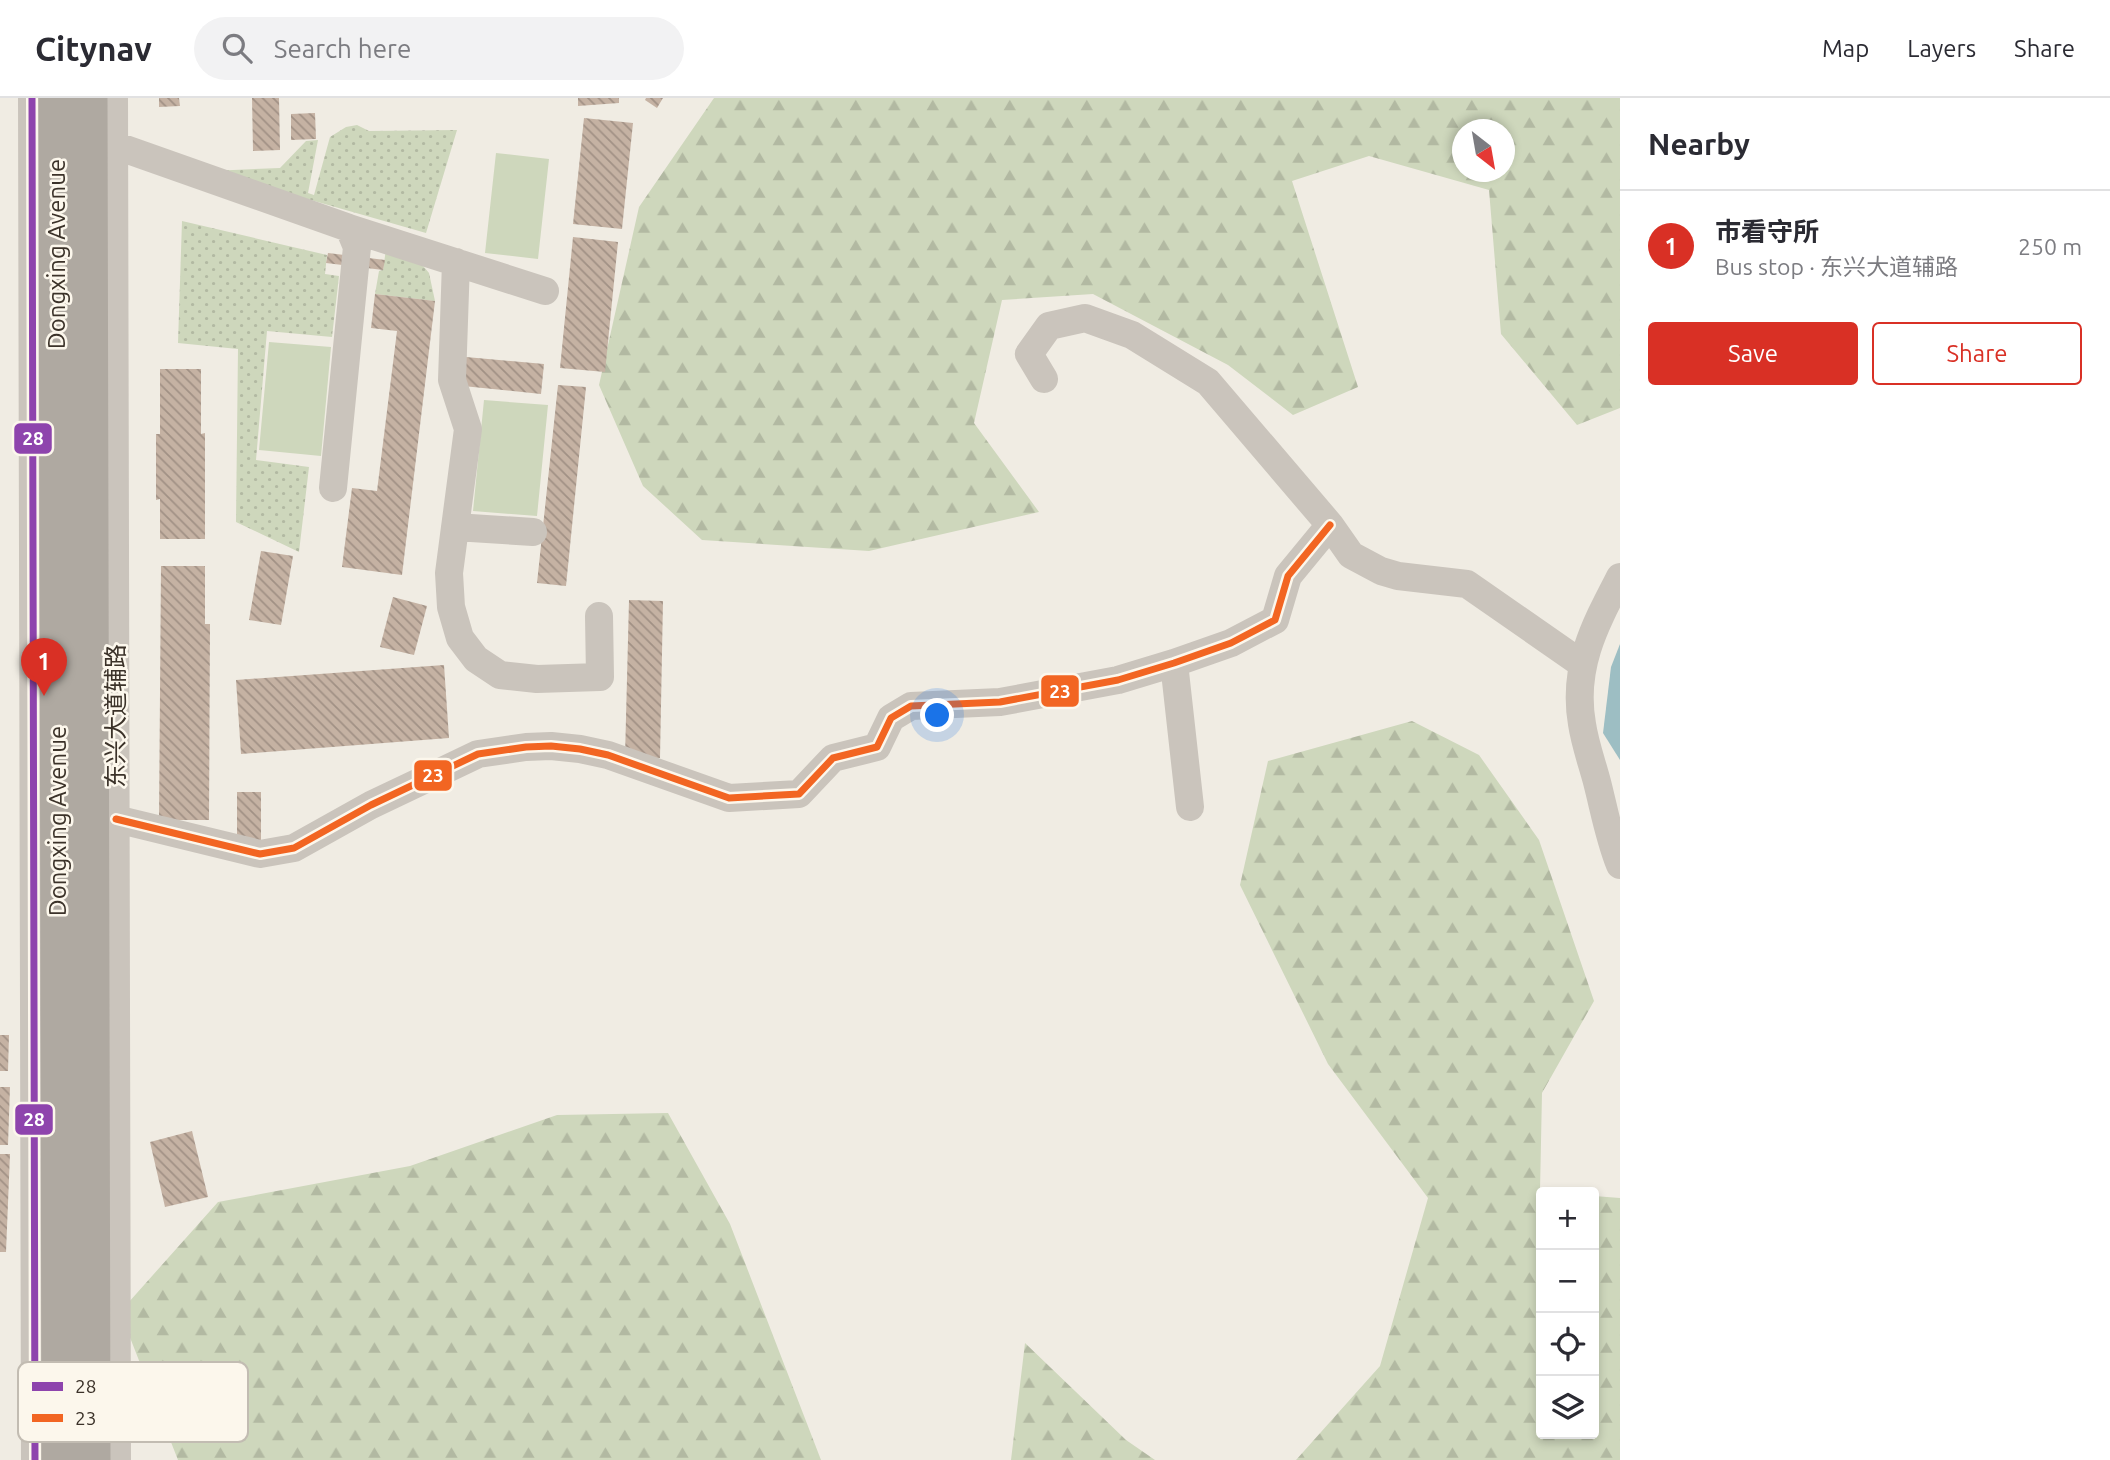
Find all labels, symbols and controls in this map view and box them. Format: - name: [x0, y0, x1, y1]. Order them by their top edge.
- search box: [194, 17, 684, 80]
- icon: search: [218, 29, 256, 67]
- text: Citynav: [35, 30, 152, 67]
- text: Search here: [274, 34, 411, 63]
- text: Map: [1822, 35, 1869, 62]
- text: Layers: [1907, 35, 1976, 62]
- text: Share: [2014, 35, 2075, 62]
- north arrow: [1452, 119, 1515, 182]
- text: Nearby: [1648, 127, 1750, 161]
- street label: Dongxing Avenue: [43, 159, 70, 349]
- text: 巿看守所: [1715, 217, 1819, 246]
- text: 1: [1665, 234, 1677, 259]
- text: 250 m: [2018, 234, 2082, 259]
- text: Bus stop · 东兴大道辅路: [1715, 254, 1958, 279]
- button: Save: [1648, 322, 1858, 385]
- button: Share: [1872, 322, 2082, 385]
- line badge: 28: [13, 422, 53, 455]
- text: 28: [22, 427, 44, 449]
- pin: 1: [21, 638, 67, 696]
- street label: 东兴大道辅路: [102, 644, 129, 788]
- line badge: 23: [1040, 674, 1080, 708]
- text: 23: [1049, 680, 1071, 702]
- your location: [920, 698, 954, 732]
- street label: Dongxing Avenue: [44, 726, 71, 916]
- line badge: 23: [413, 759, 453, 792]
- text: 23: [422, 764, 444, 786]
- line badge: 28: [14, 1103, 54, 1136]
- text: 28: [23, 1108, 45, 1130]
- map controls: [1536, 1187, 1599, 1439]
- button: +: [1536, 1187, 1599, 1250]
- button: −: [1536, 1250, 1599, 1313]
- button: locate: [1536, 1313, 1599, 1376]
- legend: [18, 1362, 248, 1442]
- text: 28: [75, 1375, 96, 1397]
- button: layers: [1536, 1376, 1599, 1439]
- text: 23: [75, 1407, 96, 1429]

